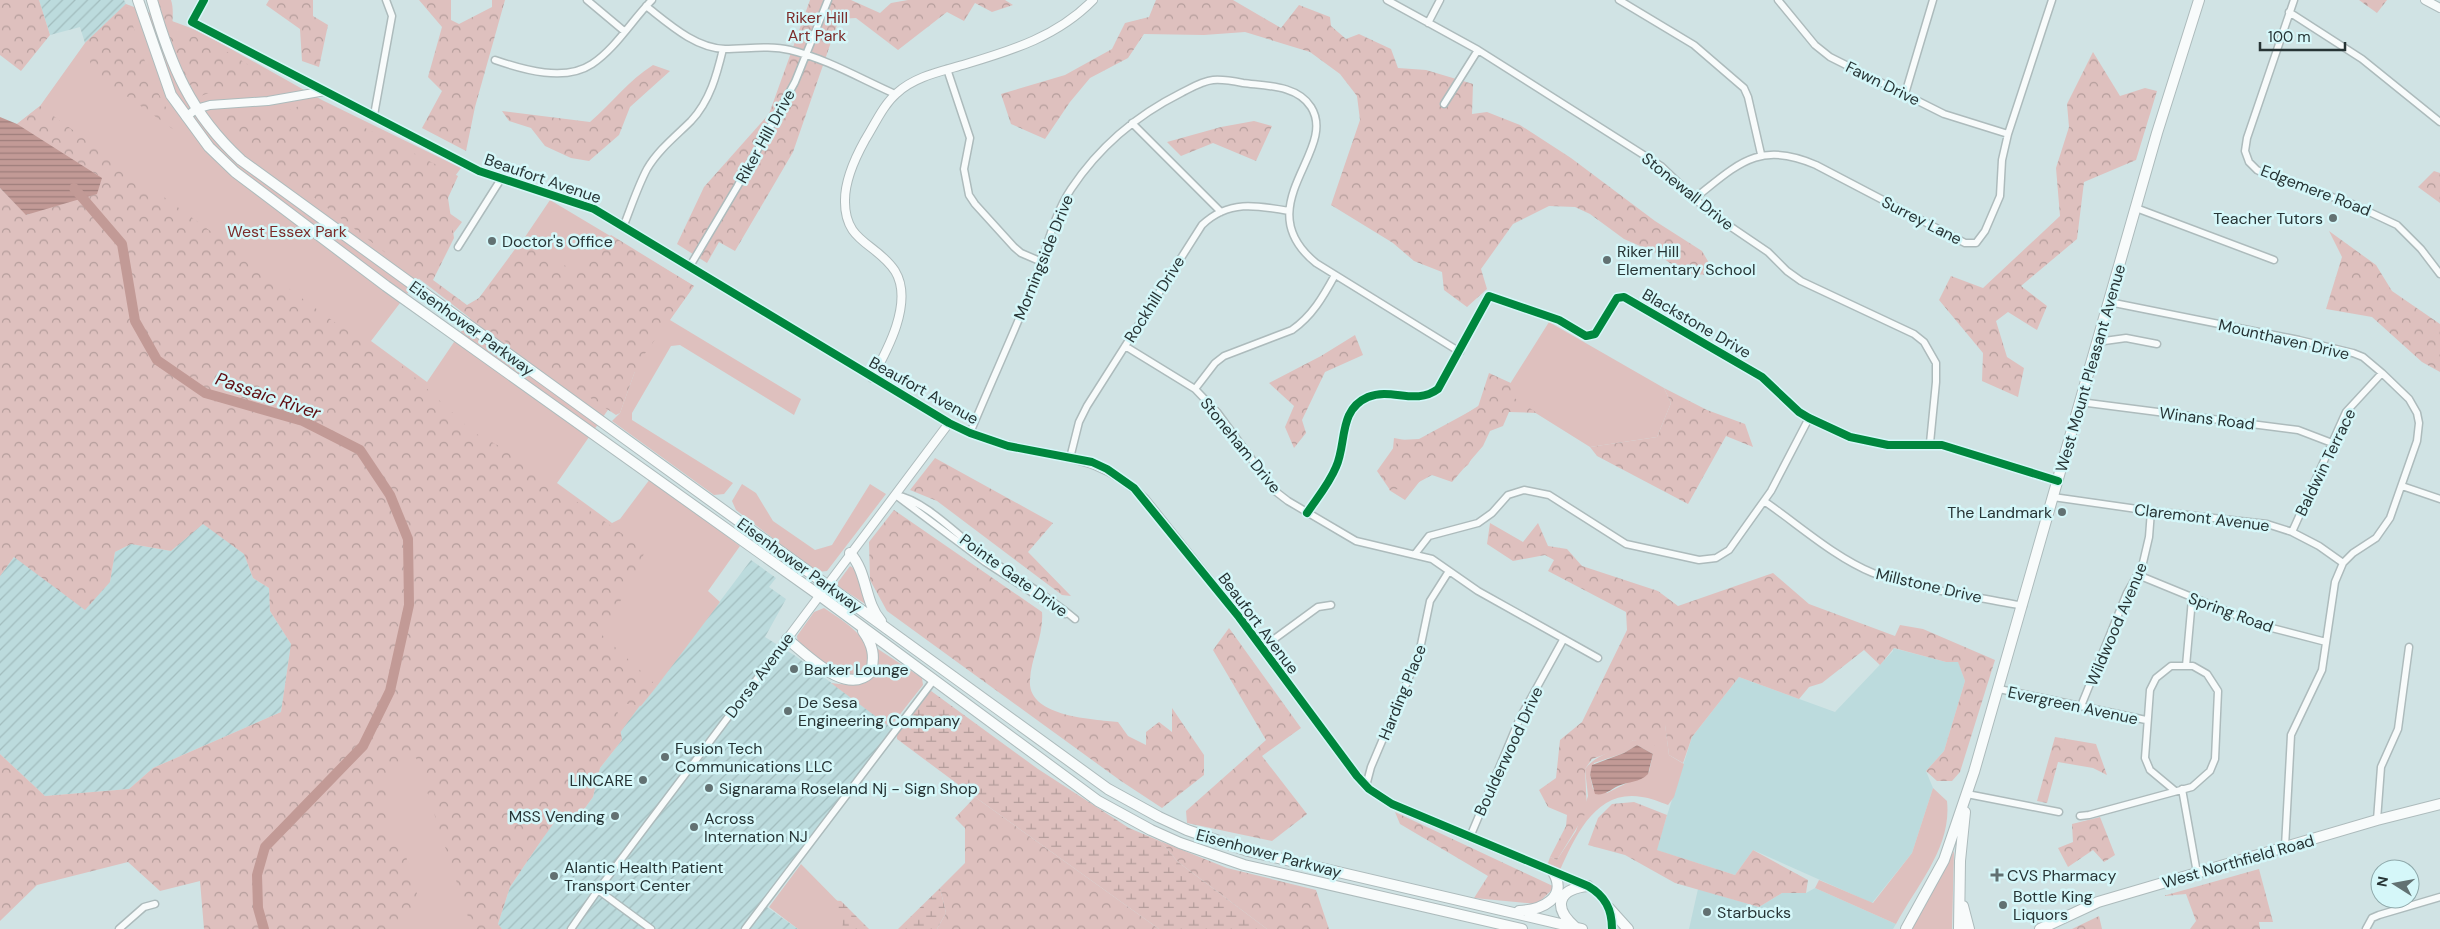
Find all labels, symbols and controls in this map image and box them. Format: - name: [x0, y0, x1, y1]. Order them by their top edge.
- park label: Riker Hill Art Park: [786, 7, 848, 46]
- scale bar: [2260, 20, 2345, 52]
- text: 100 m: [2268, 27, 2311, 47]
- street label: Fawn Drive: [1842, 56, 1923, 110]
- street label: Riker Hill Drive: [731, 86, 800, 187]
- street label: Stonewall Drive: [1637, 148, 1738, 235]
- street label: Beaufort Avenue: [482, 149, 604, 208]
- street label: Edgemere Road: [2258, 160, 2374, 221]
- street label: Surrey Lane: [1878, 191, 1965, 250]
- street label: Morningside Drive: [1009, 192, 1078, 323]
- place label: Teacher Tutors: [2213, 208, 2323, 229]
- marker: Teacher Tutors: [2327, 212, 2339, 224]
- park label: West Essex Park: [227, 221, 347, 242]
- place label: Doctor's Office: [502, 231, 613, 252]
- marker: Doctor's Office: [486, 235, 498, 247]
- place label: Riker Hill Elementary School: [1617, 241, 1755, 280]
- street label: Rockhill Drive: [1120, 252, 1189, 346]
- marker: Riker Hill Elementary School: [1601, 254, 1613, 266]
- street label: West Mount Pleasant Avenue: [2051, 262, 2130, 474]
- street label: Eisenhower Parkway: [405, 276, 538, 381]
- street label: Blackstone Drive: [1639, 284, 1755, 363]
- street label: Mounthaven Drive: [2216, 314, 2351, 365]
- street label: Beaufort Avenue: [865, 352, 982, 429]
- water label: Passaic River: [212, 367, 325, 426]
- street label: Stoneham Drive: [1196, 393, 1286, 498]
- street label: Winans Road: [2158, 402, 2256, 435]
- street label: Baldwin Terrace: [2290, 405, 2361, 519]
- street label: Claremont Avenue: [2133, 499, 2271, 536]
- place label: The Landmark: [1947, 502, 2052, 523]
- marker: The Landmark: [2056, 506, 2068, 518]
- street label: Eisenhower Parkway: [733, 513, 866, 618]
- street label: Pointe Gate Drive: [956, 529, 1072, 622]
- street label: Wildwood Avenue: [2081, 559, 2152, 689]
- street label: Millstone Drive: [1874, 563, 1984, 608]
- street label: Beaufort Avenue: [1213, 568, 1304, 678]
- street label: Spring Road: [2186, 587, 2276, 638]
- street label: Dorsa Avenue: [720, 628, 798, 722]
- street label: Harding Place: [1374, 641, 1431, 743]
- place label: Barker Lounge: [804, 659, 909, 680]
- marker: Barker Lounge: [788, 663, 800, 675]
- street label: Evergreen Avenue: [2006, 681, 2140, 730]
- street label: Boulderwood Drive: [1469, 683, 1548, 819]
- place label: De Sesa Engineering Company: [798, 692, 960, 731]
- marker: De Sesa Engineering Company: [782, 705, 794, 717]
- place label: Fusion Tech Communications LLC: [675, 738, 833, 777]
- marker: Fusion Tech Communications LLC: [659, 751, 671, 763]
- place label: LINCARE: [569, 770, 633, 791]
- marker: LINCARE: [637, 774, 649, 786]
- place label: Signarama Roseland Nj - Sign Shop: [719, 778, 978, 799]
- marker: Signarama Roseland Nj - Sign Shop: [703, 782, 715, 794]
- place label: MSS Vending: [509, 806, 605, 827]
- place label: Across Internation NJ: [704, 808, 808, 847]
- marker: MSS Vending: [609, 810, 621, 822]
- marker: Across Internation NJ: [688, 821, 700, 833]
- street label: Eisenhower Parkway: [1194, 824, 1344, 883]
- street label: West Northfield Road: [2160, 830, 2317, 893]
- place label: Alantic Health Patient Transport Center: [564, 857, 724, 896]
- north arrow: [2370, 859, 2420, 909]
- place label: CVS Pharmacy: [2007, 865, 2116, 886]
- marker: CVS Pharmacy: [1991, 869, 2003, 881]
- marker: Alantic Health Patient Transport Center: [548, 870, 560, 882]
- text: N: [2372, 875, 2392, 888]
- place label: Bottle King Liquors: [2013, 886, 2093, 925]
- marker: Bottle King Liquors: [1997, 899, 2009, 911]
- place label: Starbucks: [1717, 902, 1791, 923]
- marker: Starbucks: [1701, 906, 1713, 918]

